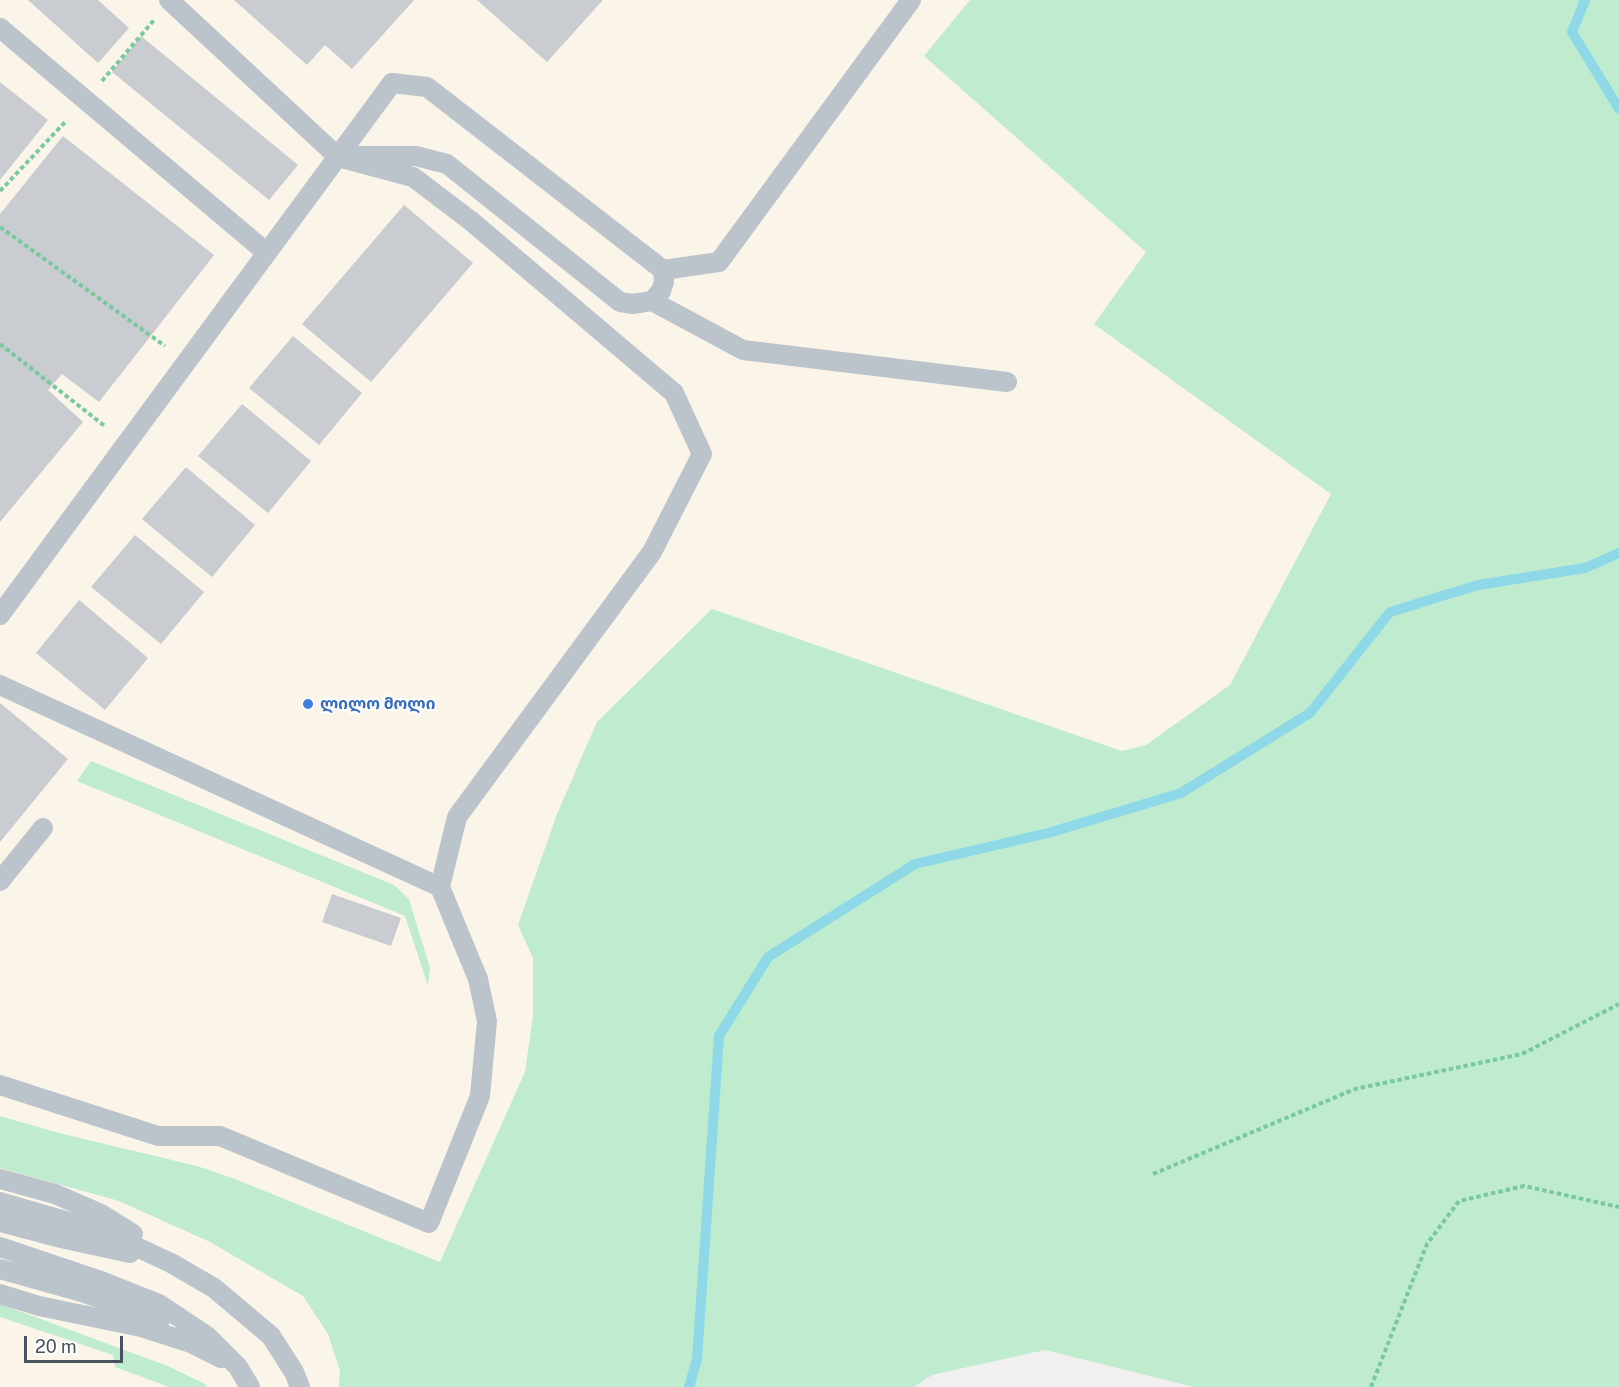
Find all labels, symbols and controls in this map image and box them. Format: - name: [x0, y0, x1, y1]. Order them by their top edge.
- place label: ლილო მოლი: [320, 694, 435, 714]
- marker: ლილო მოლი: [301, 697, 315, 711]
- scale bar: [27, 1324, 126, 1362]
- text: 20 m: [35, 1336, 77, 1357]

